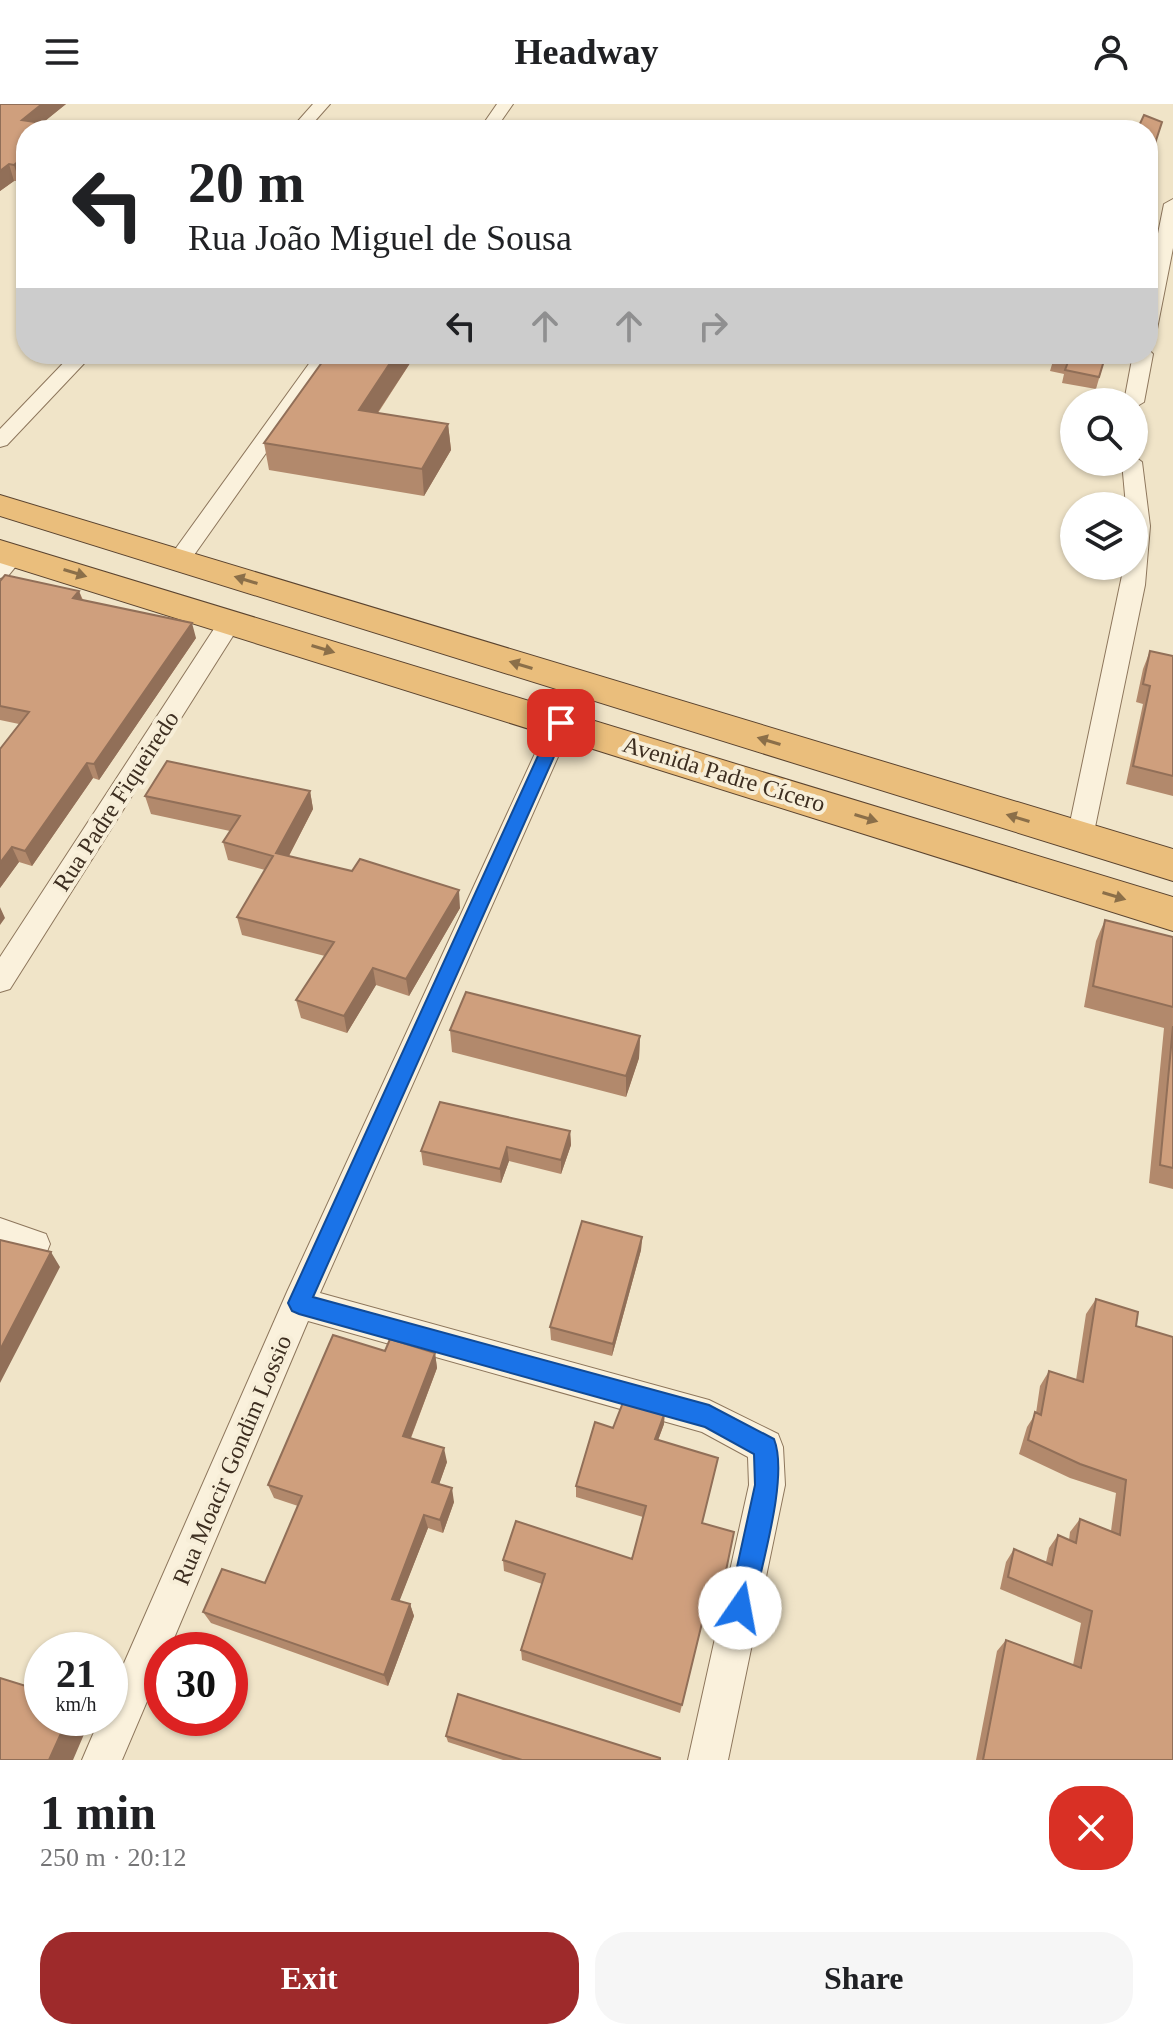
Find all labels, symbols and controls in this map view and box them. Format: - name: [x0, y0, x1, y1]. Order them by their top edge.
- icon: menu: [40, 30, 84, 74]
- icon: person: [1089, 30, 1133, 74]
- text: Headway: [515, 32, 659, 72]
- icon: left: [56, 152, 160, 256]
- text: 20 m: [188, 152, 305, 214]
- text: Rua João Miguel de Sousa: [188, 218, 572, 258]
- icon: left: [439, 304, 483, 348]
- icon: ahead: [523, 304, 567, 348]
- icon: ahead: [607, 304, 651, 348]
- icon: right: [691, 304, 735, 348]
- map controls: [1060, 388, 1148, 580]
- button: search: [1060, 388, 1148, 476]
- button: layers: [1060, 492, 1148, 580]
- one-way arrow: [63, 567, 87, 580]
- one-way arrow: [233, 573, 257, 586]
- one-way arrow: [312, 643, 336, 656]
- one-way arrow: [508, 658, 532, 671]
- pin: [527, 689, 595, 757]
- icon: arrive: [539, 701, 583, 745]
- street label: Rua Padre Fiqueiredo: [48, 706, 184, 896]
- street label: Avenida Padre Cícero: [620, 731, 828, 817]
- one-way arrow: [757, 734, 781, 747]
- one-way arrow: [1005, 811, 1029, 824]
- one-way arrow: [854, 812, 878, 825]
- one-way arrow: [1102, 890, 1126, 902]
- street label: Rua Moacir Gondim Lossio: [168, 1331, 296, 1589]
- position arrow: [698, 1566, 782, 1650]
- speed limit sign: 30: [144, 1632, 248, 1736]
- text: 21: [56, 1651, 96, 1696]
- text: km/h: [55, 1693, 97, 1715]
- text: 1 min: [40, 1786, 156, 1839]
- button: close: [1049, 1786, 1133, 1870]
- text: 250 m · 20:12: [40, 1843, 187, 1872]
- button: Exit: [40, 1932, 579, 2024]
- button: Share: [595, 1932, 1133, 2024]

